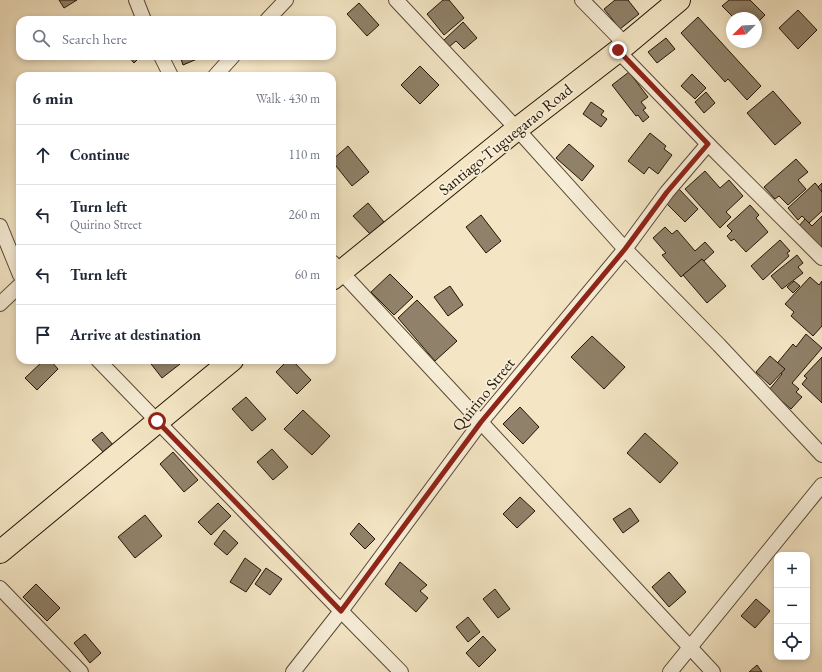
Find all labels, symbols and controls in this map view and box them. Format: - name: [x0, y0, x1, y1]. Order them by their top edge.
- north arrow: [726, 12, 762, 48]
- search box: [16, 16, 336, 60]
- icon: search: [30, 27, 52, 49]
- text: Search here: [62, 29, 127, 48]
- route end: [609, 41, 627, 59]
- street label: Santiago-Tuguegarao Road: [434, 78, 577, 200]
- text: 6 min: [32, 87, 73, 109]
- text: Walk · 430 m: [256, 90, 320, 107]
- icon: ahead: [32, 144, 54, 166]
- text: Continue: [70, 145, 130, 164]
- text: 110 m: [289, 146, 320, 163]
- text: Turn left: [70, 197, 127, 216]
- icon: left: [32, 204, 54, 226]
- text: 260 m: [289, 206, 320, 223]
- text: Quirino Street: [70, 216, 142, 233]
- icon: left: [32, 264, 54, 286]
- text: Turn left: [70, 265, 127, 284]
- text: 60 m: [295, 266, 320, 283]
- icon: arrive: [32, 324, 54, 346]
- text: Arrive at destination: [70, 325, 201, 344]
- street label: Quirino Street: [447, 353, 519, 435]
- route start: [148, 412, 166, 430]
- map controls: [774, 552, 810, 660]
- button: +: [774, 552, 810, 588]
- button: −: [774, 588, 810, 624]
- button: locate: [774, 624, 810, 660]

